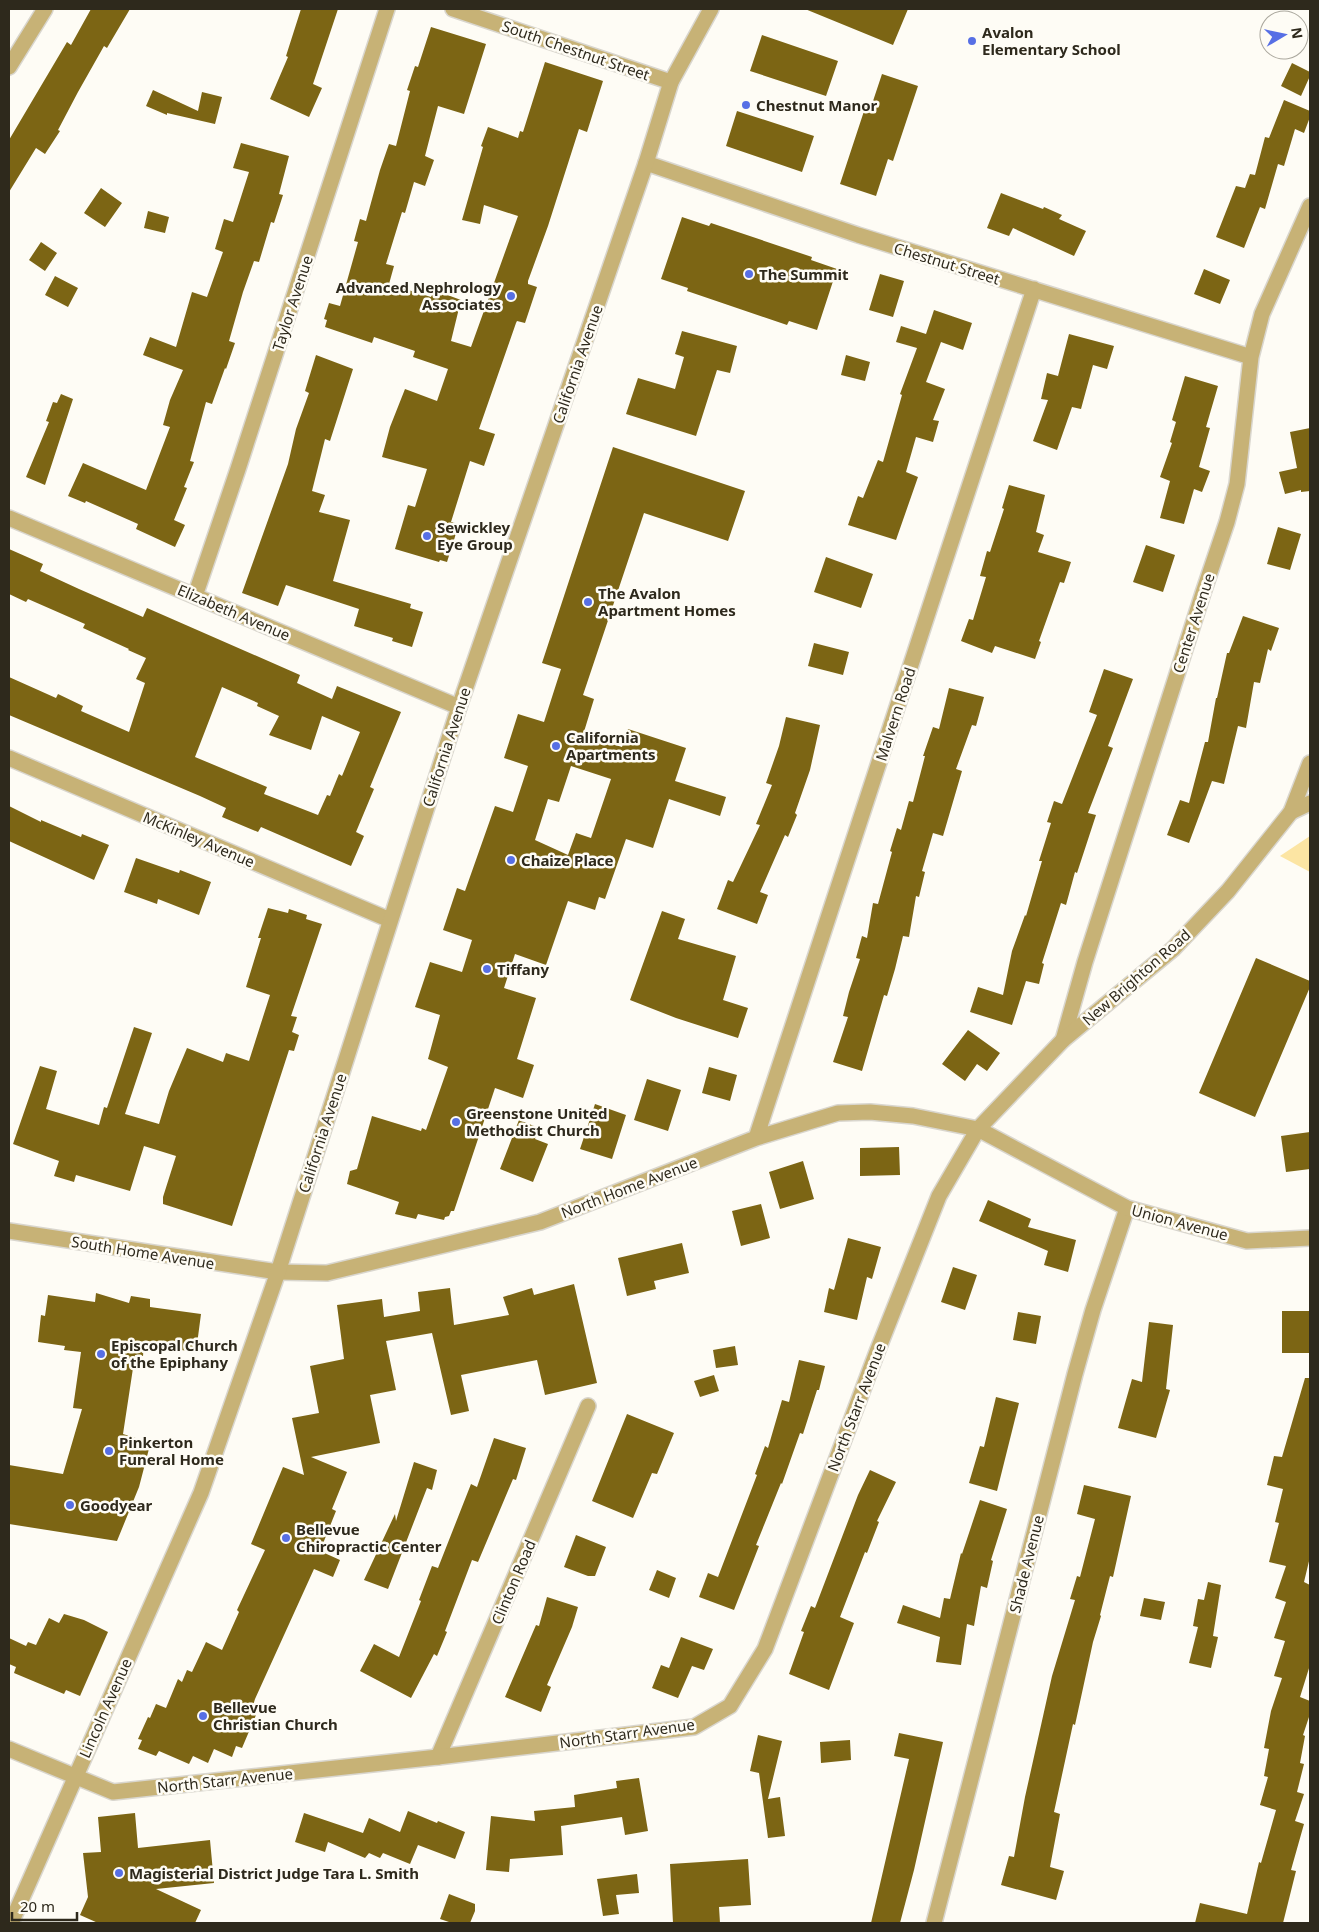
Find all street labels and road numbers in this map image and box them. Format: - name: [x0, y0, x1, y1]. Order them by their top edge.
- street label: South Chestnut Street: [500, 15, 653, 85]
- street label: Chestnut Street: [892, 237, 1003, 289]
- street label: Taylor Avenue: [267, 253, 317, 353]
- street label: California Avenue: [547, 302, 607, 426]
- street label: Center Avenue: [1167, 571, 1219, 675]
- street label: Elizabeth Avenue: [175, 579, 293, 645]
- street label: Malvern Road: [870, 665, 920, 763]
- street label: California Avenue: [417, 685, 475, 809]
- street label: McKinley Avenue: [140, 806, 258, 872]
- street label: New Brighton Road: [1078, 924, 1194, 1030]
- street label: California Avenue: [293, 1071, 351, 1195]
- street label: North Home Avenue: [558, 1152, 700, 1222]
- street label: Union Avenue: [1130, 1200, 1230, 1244]
- street label: South Home Avenue: [70, 1231, 216, 1273]
- street label: North Starr Avenue: [822, 1340, 890, 1474]
- street label: Shade Avenue: [1004, 1513, 1048, 1615]
- street label: Clinton Road: [486, 1537, 540, 1627]
- street label: Lincoln Avenue: [74, 1655, 136, 1761]
- street label: North Starr Avenue: [558, 1714, 696, 1752]
- street label: North Starr Avenue: [156, 1763, 294, 1797]

